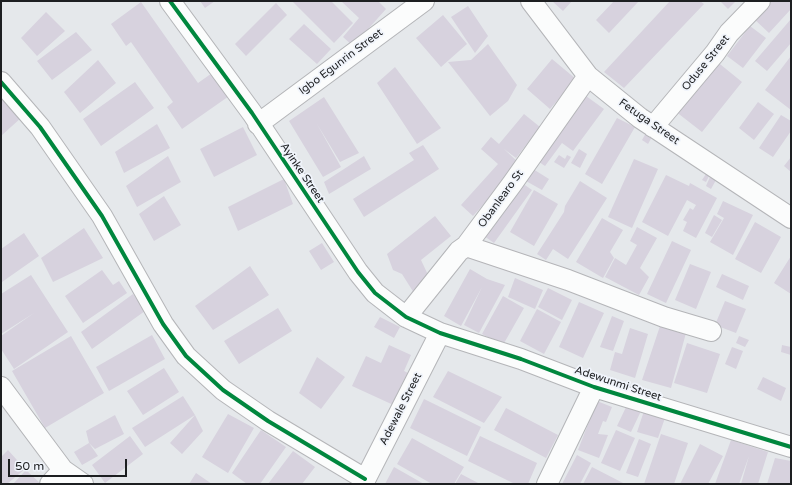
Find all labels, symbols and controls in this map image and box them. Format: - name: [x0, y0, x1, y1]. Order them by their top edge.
- street label: Igbo Egunrin Street: [296, 26, 386, 98]
- street label: Oduse Street: [679, 32, 733, 94]
- street label: Fetuga Street: [616, 96, 682, 148]
- street label: Ayinke Street: [277, 140, 327, 206]
- street label: Obanlearo St: [476, 168, 526, 230]
- street label: Adewunmi Street: [573, 364, 663, 404]
- street label: Adewale Street: [377, 371, 425, 447]
- scale bar: [10, 451, 129, 477]
- text: 50 m: [15, 459, 44, 473]

